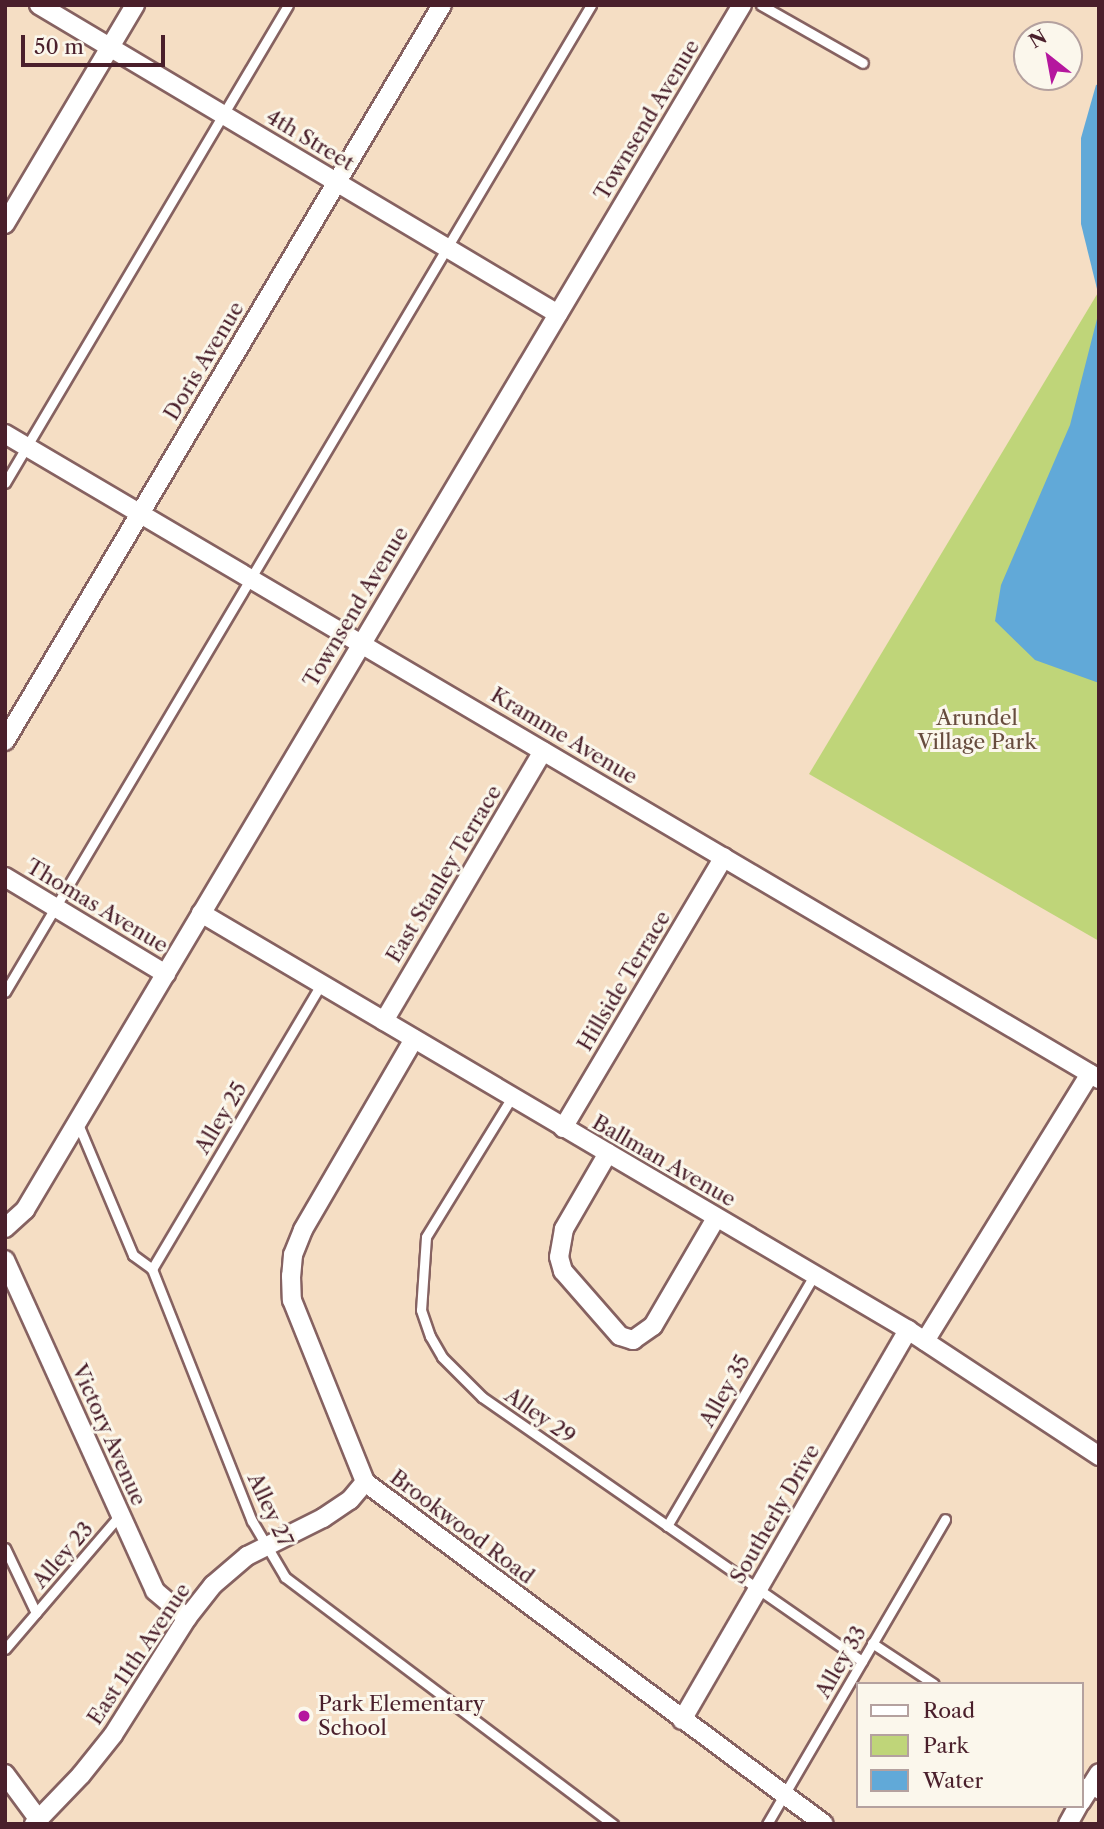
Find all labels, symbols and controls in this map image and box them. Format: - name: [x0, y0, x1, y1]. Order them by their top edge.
- scale bar: [24, 21, 168, 65]
- north arrow: [1013, 21, 1083, 91]
- text: N: [1025, 25, 1051, 53]
- text: 50 m: [34, 34, 84, 59]
- street label: Townsend Avenue: [589, 35, 705, 205]
- street label: 4th Street: [262, 104, 358, 176]
- street label: Doris Avenue: [159, 297, 249, 425]
- street label: Townsend Avenue: [298, 522, 414, 692]
- street label: Kramme Avenue: [486, 682, 642, 790]
- park label: Arundel Village Park: [917, 705, 1037, 755]
- street label: East Stanley Terrace: [381, 780, 507, 968]
- street label: Thomas Avenue: [21, 854, 173, 958]
- street label: Hillside Terrace: [572, 906, 676, 1056]
- street label: Alley 25: [190, 1077, 252, 1159]
- street label: Ballman Avenue: [587, 1110, 741, 1212]
- street label: Alley 35: [694, 1350, 756, 1432]
- street label: Victory Avenue: [66, 1360, 152, 1510]
- street label: Alley 29: [500, 1382, 580, 1450]
- street label: Southerly Drive: [725, 1440, 825, 1588]
- street label: Brookwood Road: [385, 1465, 539, 1589]
- street label: Alley 27: [242, 1469, 298, 1551]
- street label: Alley 23: [27, 1516, 99, 1594]
- street label: East 11th Avenue: [82, 1578, 196, 1730]
- street label: Alley 33: [810, 1621, 872, 1703]
- legend: [856, 1682, 1083, 1808]
- place label: Park Elementary School: [318, 1691, 485, 1741]
- text: Road: [923, 1698, 975, 1723]
- marker: Park Elementary School: [296, 1708, 312, 1724]
- text: Park: [923, 1733, 969, 1758]
- text: Water: [923, 1768, 983, 1793]

